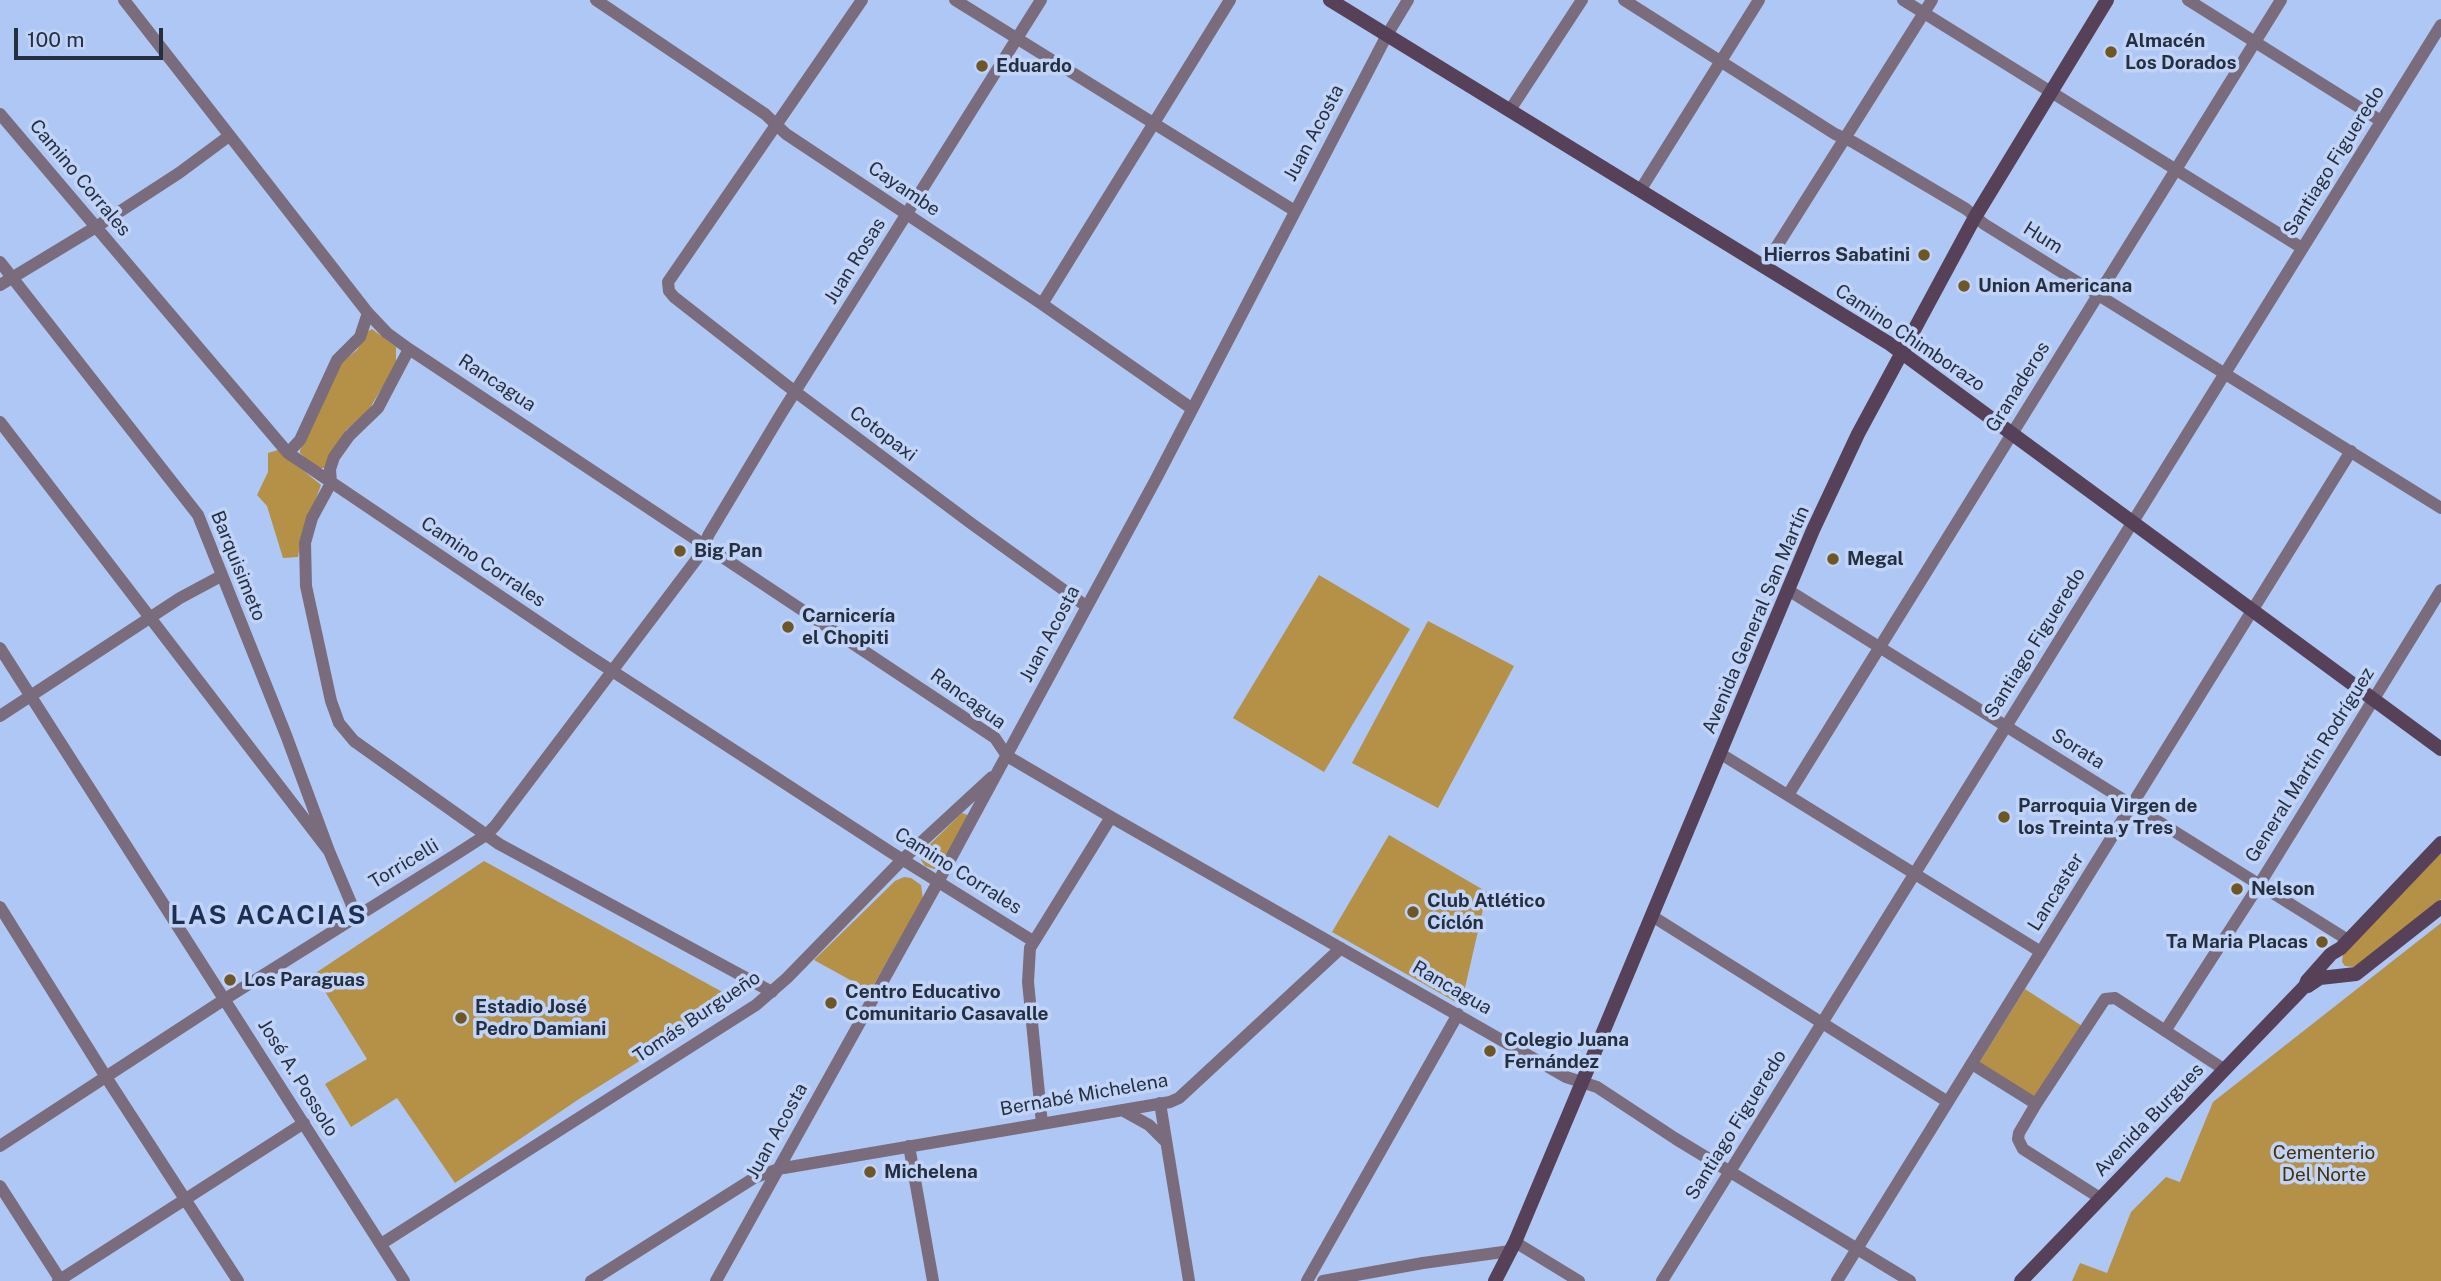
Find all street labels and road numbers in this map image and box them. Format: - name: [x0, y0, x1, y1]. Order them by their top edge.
- street label: Juan Acosta: [1279, 81, 1349, 185]
- street label: Santiago Figueredo: [2279, 82, 2389, 240]
- street label: Camino Corrales: [25, 115, 135, 241]
- street label: Cayambe: [864, 157, 944, 221]
- street label: Juan Rosas: [820, 214, 890, 308]
- street label: Hum: [2019, 217, 2067, 259]
- street label: Camino Chimborazo: [1831, 279, 1989, 397]
- street label: Granaderos: [1981, 337, 2055, 437]
- street label: Rancagua: [454, 349, 540, 417]
- street label: Cotopaxi: [845, 401, 921, 467]
- street label: Avenida General San Martín: [1698, 503, 1814, 737]
- street label: Barquisimeto: [206, 508, 270, 624]
- street label: Camino Corrales: [416, 512, 550, 612]
- street label: Santiago Figueredo: [1980, 564, 2090, 722]
- street label: Juan Acosta: [1015, 582, 1085, 686]
- street label: General Martín Rodríguez: [2241, 663, 2379, 867]
- street label: Rancagua: [926, 664, 1010, 734]
- street label: Sorata: [2047, 724, 2109, 774]
- street label: Camino Corrales: [890, 823, 1026, 919]
- street label: Torricelli: [365, 834, 443, 894]
- street label: Lancaster: [2023, 849, 2089, 935]
- street label: Rancagua: [1408, 956, 1496, 1020]
- street label: Tomás Burgueño: [629, 966, 765, 1068]
- street label: José A. Possolo: [253, 1015, 343, 1141]
- street label: Santiago Figueredo: [1681, 1046, 1791, 1204]
- street label: Avenida Burgues: [2089, 1059, 2209, 1181]
- street label: Bernabé Michelena: [998, 1069, 1170, 1121]
- street label: Juan Acosta: [741, 1079, 813, 1183]

